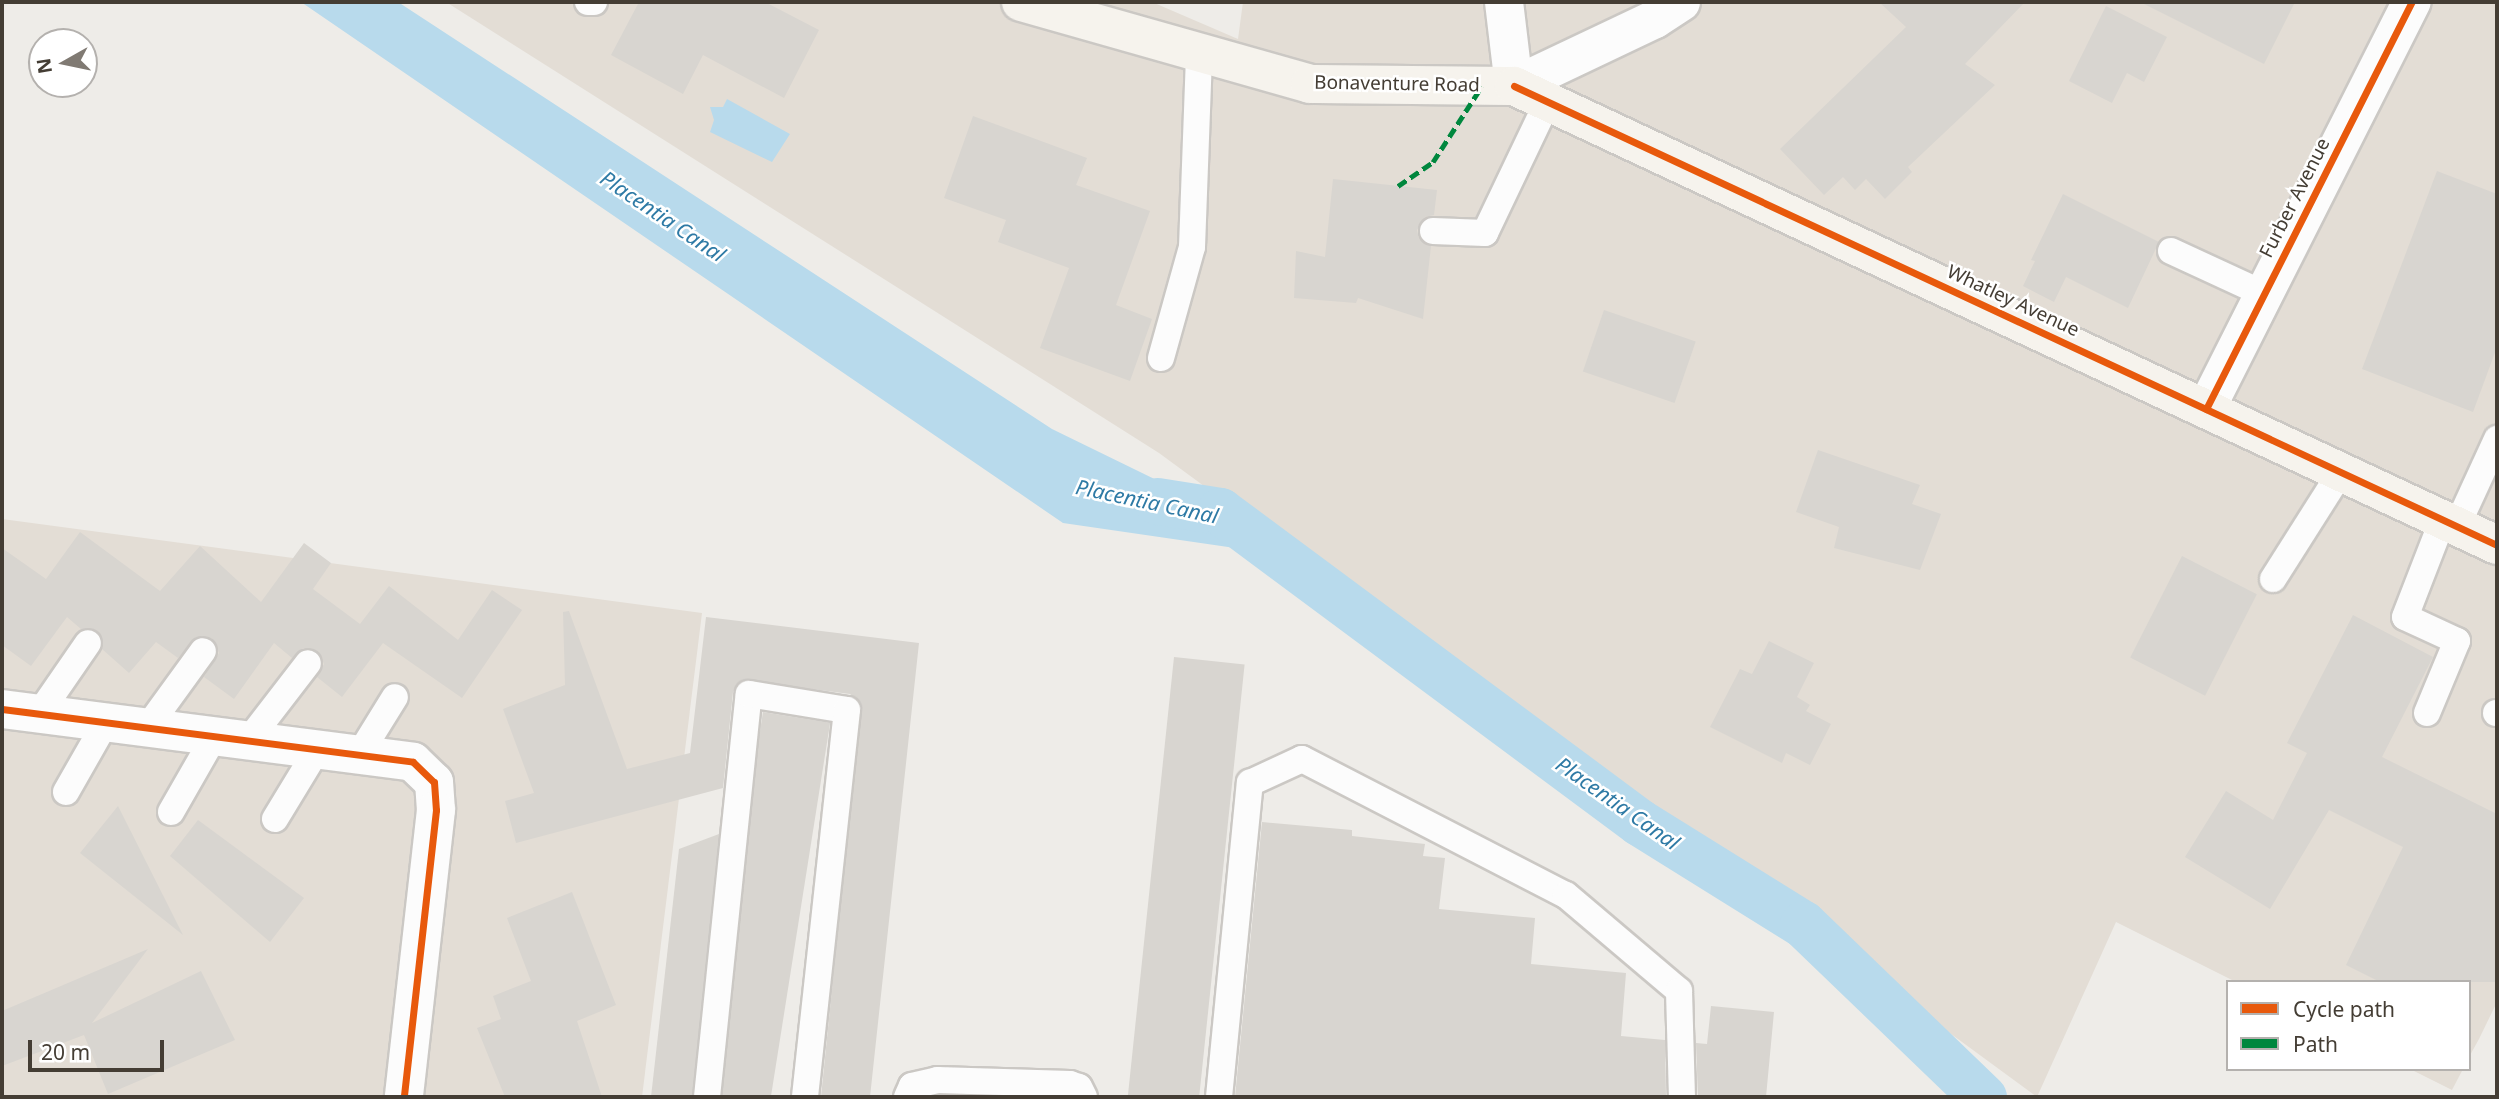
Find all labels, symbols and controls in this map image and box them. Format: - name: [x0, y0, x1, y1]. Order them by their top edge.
- north arrow: [28, 28, 98, 98]
- text: N: [30, 56, 58, 76]
- street label: Bonaventure Road: [1314, 71, 1480, 97]
- street label: Furber Avenue: [2255, 134, 2335, 262]
- water label: Placentia Canal: [596, 165, 730, 267]
- street label: Whatley Avenue: [1943, 260, 2083, 342]
- water label: Placentia Canal: [1073, 474, 1221, 528]
- water label: Placentia Canal: [1551, 751, 1685, 855]
- legend: [2226, 980, 2471, 1071]
- text: Cycle path: [2293, 995, 2395, 1023]
- scale bar: [32, 1026, 168, 1070]
- text: Path: [2293, 1030, 2338, 1058]
- text: 20 m: [41, 1038, 90, 1066]

